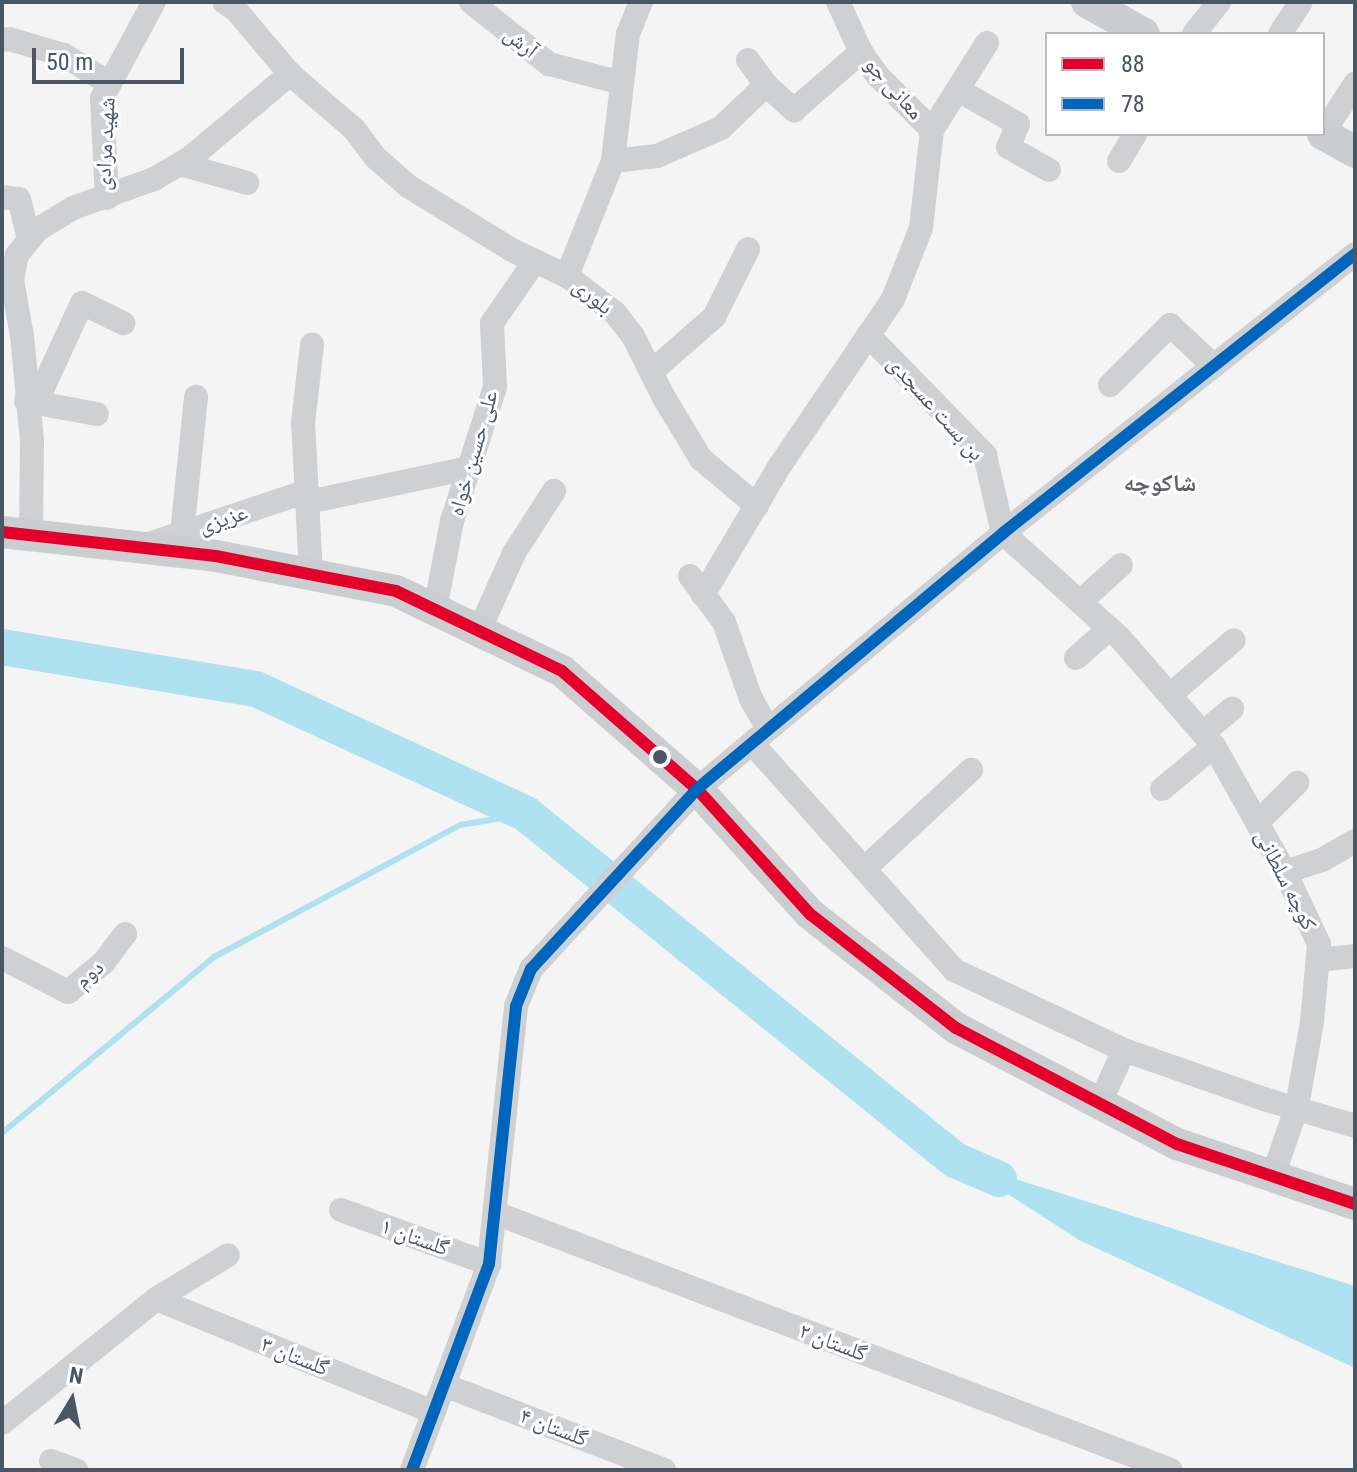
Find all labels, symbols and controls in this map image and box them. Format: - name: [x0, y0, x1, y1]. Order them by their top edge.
- street label: آرش: [499, 20, 543, 64]
- scale bar: [36, 32, 188, 82]
- legend: [1045, 32, 1325, 136]
- text: 50 m: [46, 48, 93, 76]
- text: 88: [1121, 50, 1145, 78]
- street label: معانی جو: [859, 51, 929, 125]
- text: 78: [1121, 90, 1145, 118]
- street label: شهید مرادی: [89, 97, 121, 191]
- street label: بلوری: [568, 272, 618, 320]
- street label: بن بست عسجدی: [882, 350, 990, 466]
- street label: علی حسین خواه: [442, 387, 504, 519]
- district label: شاکوچه: [1124, 470, 1196, 498]
- street label: عزیزی: [195, 499, 251, 539]
- unlabelled marker: [652, 749, 668, 765]
- street label: کوچه سلطانی: [1250, 826, 1322, 934]
- street label: دوم: [69, 954, 109, 994]
- street label: گلستان ۱: [377, 1213, 453, 1261]
- street label: گلستان ۲: [795, 1317, 871, 1367]
- street label: گلستان ۳: [257, 1331, 333, 1381]
- north arrow: [32, 1360, 112, 1440]
- text: N: [67, 1362, 85, 1389]
- street label: گلستان ۴: [516, 1402, 592, 1452]

